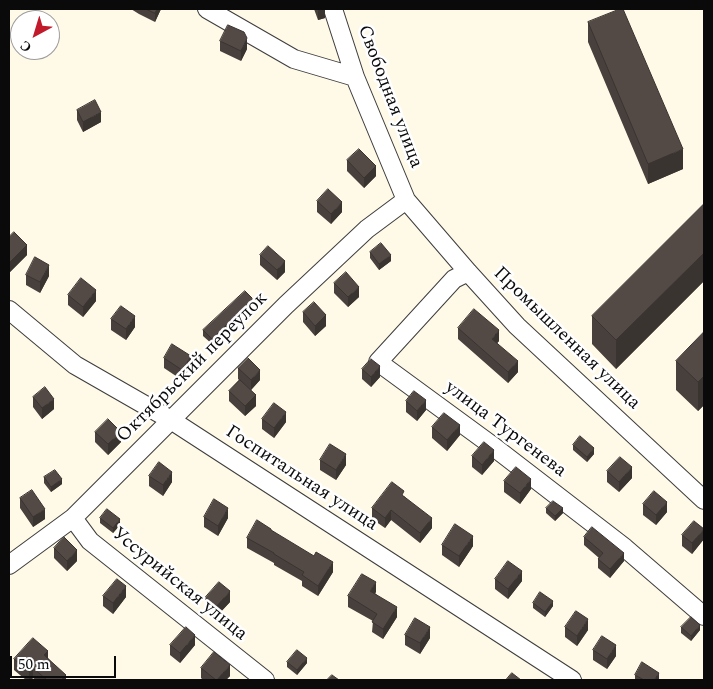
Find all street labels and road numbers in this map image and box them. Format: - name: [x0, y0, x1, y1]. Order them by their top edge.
- street label: Свободная улица: [351, 22, 427, 172]
- street label: Промышленная улица: [488, 263, 644, 415]
- street label: Октябрьский переулок: [113, 288, 273, 448]
- street label: улица Тургенева: [440, 377, 570, 483]
- street label: Госпитальная улица: [221, 421, 381, 537]
- street label: Уссурийская улица: [107, 523, 251, 647]

